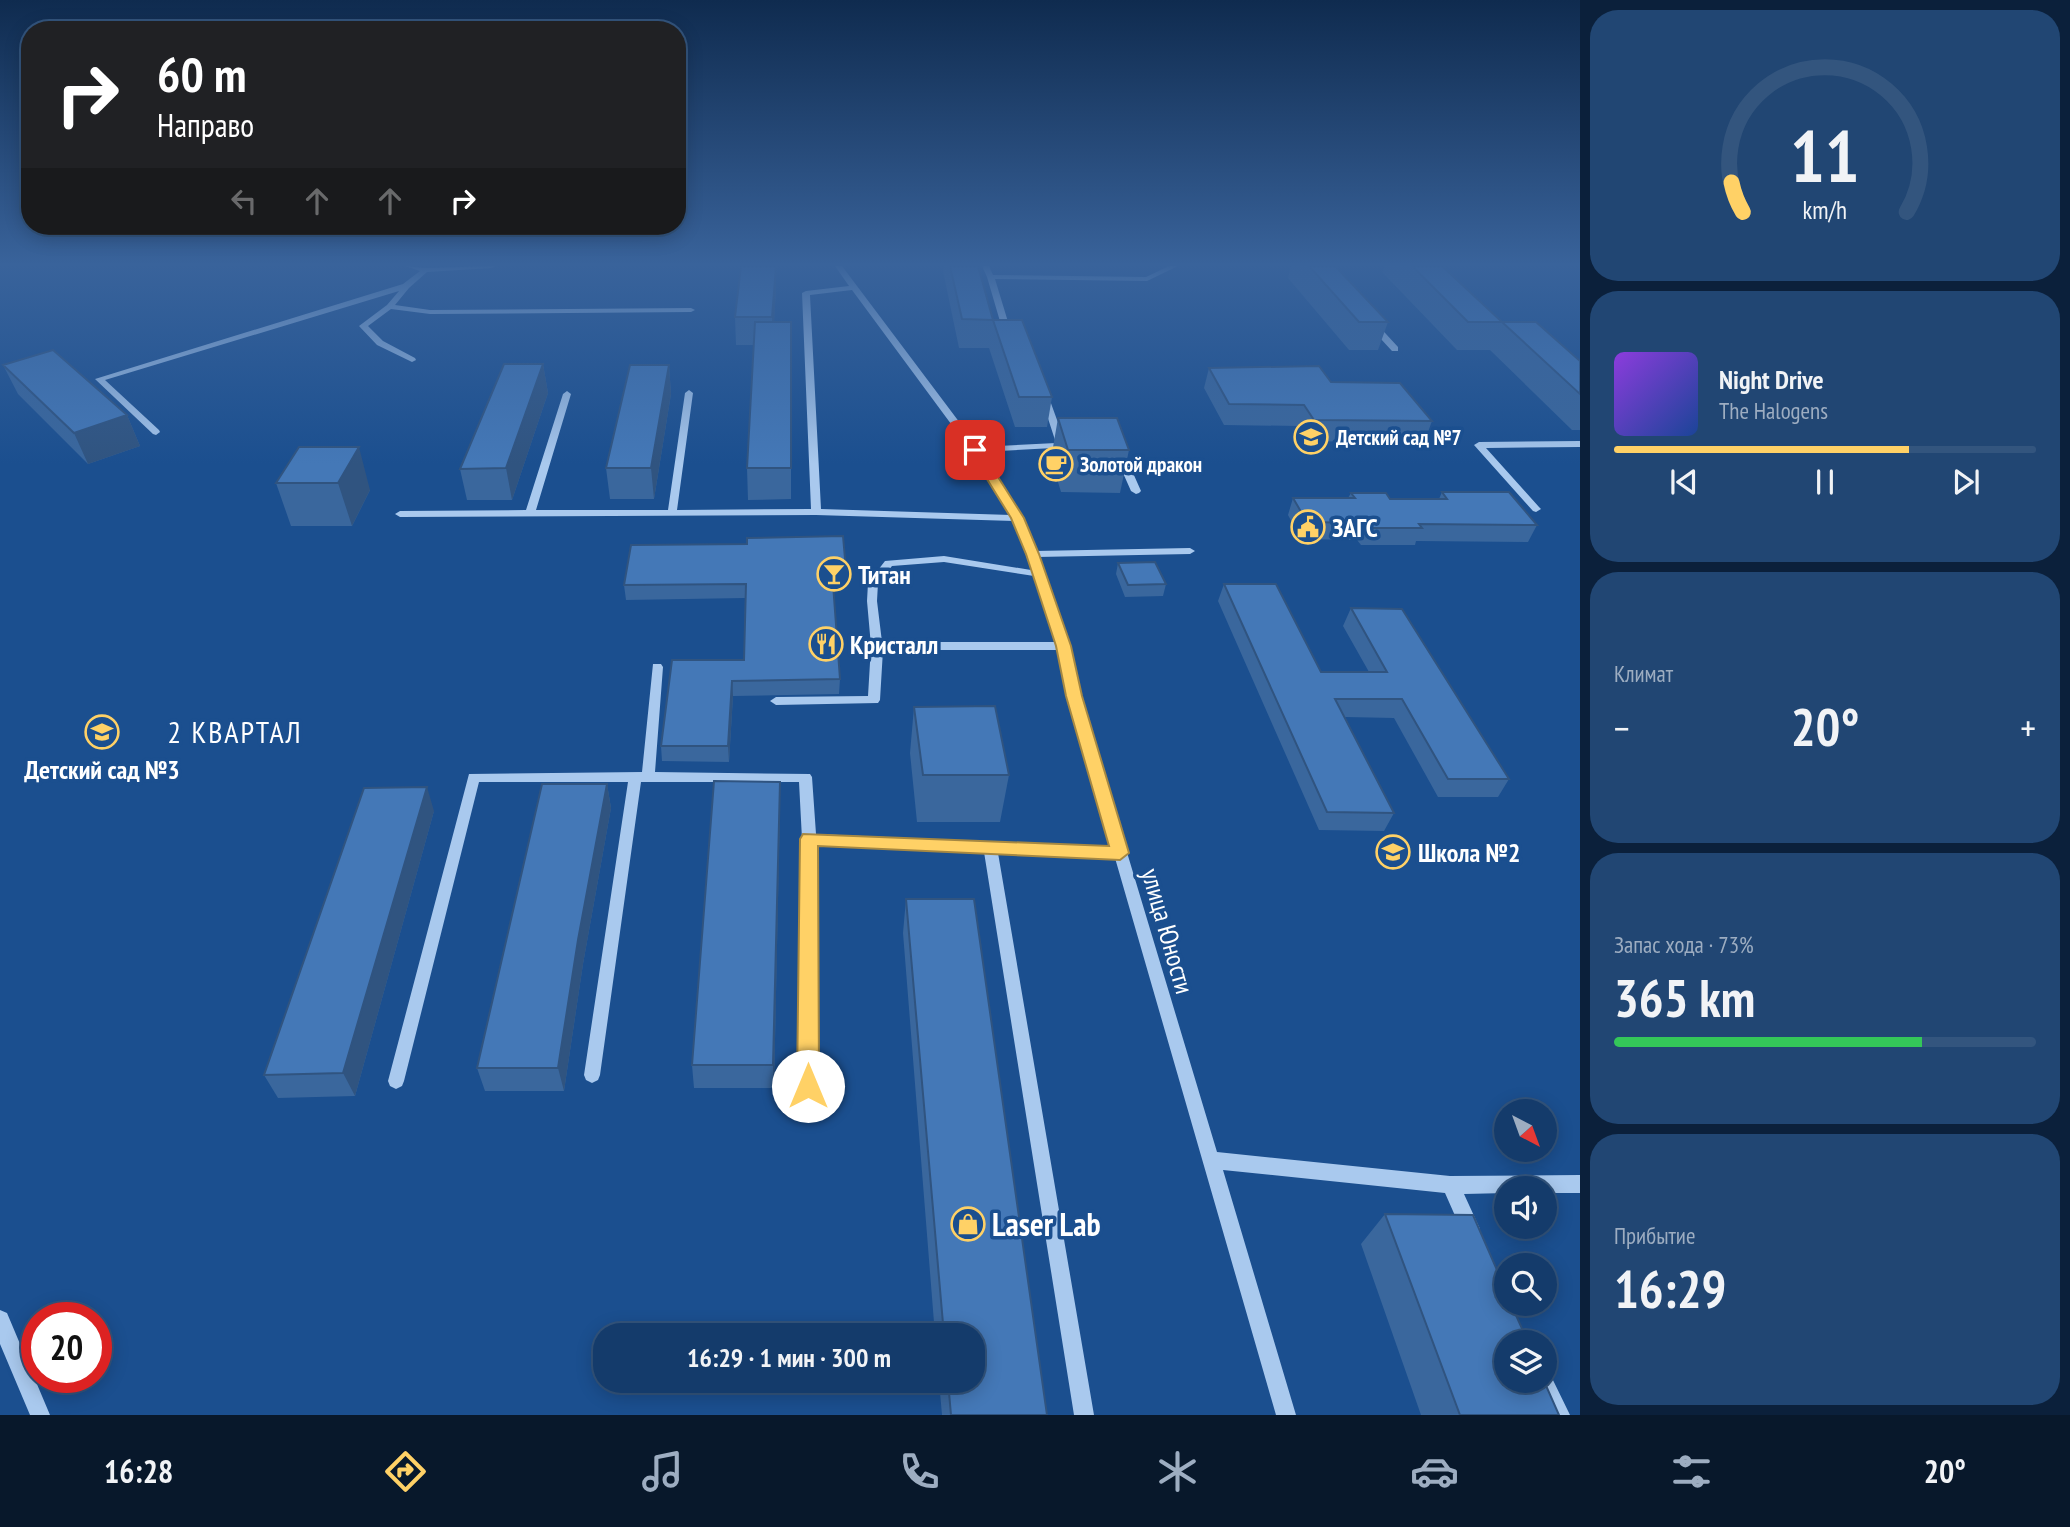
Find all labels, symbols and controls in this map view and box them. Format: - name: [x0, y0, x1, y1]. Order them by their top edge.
- text: 60 m: [157, 42, 246, 106]
- icon: right: [42, 49, 133, 140]
- text: Направо: [157, 104, 254, 146]
- text: 11: [1790, 108, 1860, 202]
- icon: left: [225, 182, 263, 220]
- icon: ahead: [298, 182, 336, 220]
- icon: ahead: [371, 182, 409, 220]
- icon: right: [444, 182, 482, 220]
- text: km/h: [1803, 193, 1847, 225]
- text: Night Drive: [1719, 363, 1824, 396]
- text: The Halogens: [1719, 396, 1828, 425]
- school or university icon: Детский сад №7: [1292, 418, 1330, 456]
- pin: [945, 420, 1005, 480]
- place label: Детский сад №7: [1336, 424, 1461, 451]
- icon: arrive: [956, 431, 994, 469]
- cafe icon: Золотой дракон: [1037, 445, 1075, 483]
- place label: Золотой дракон: [1080, 451, 1202, 478]
- icon: previous: [1665, 463, 1703, 501]
- icon: pause: [1806, 463, 1844, 501]
- icon: next: [1947, 463, 1985, 501]
- public building icon: ЗАГС: [1289, 508, 1327, 546]
- place label: ЗАГС: [1332, 511, 1378, 544]
- bar icon: Титан: [815, 555, 853, 593]
- place label: Титан: [858, 558, 911, 591]
- restaurant icon: Кристалл: [807, 625, 845, 663]
- place label: Кристалл: [850, 628, 938, 661]
- text: Климат: [1614, 659, 1673, 688]
- text: 20°: [1791, 693, 1859, 760]
- text: −: [1614, 703, 1630, 752]
- text: +: [2020, 703, 2036, 752]
- district label: 2 КВАРТАЛ: [168, 712, 302, 751]
- school or university icon: Детский сад №3: [83, 713, 121, 751]
- place label: Детский сад №3: [24, 753, 180, 786]
- school or university icon: Школа №2: [1374, 833, 1412, 871]
- place label: Школа №2: [1418, 836, 1520, 869]
- street label: улица Юности: [1134, 865, 1202, 997]
- text: Запас хода · 73%: [1614, 930, 1754, 959]
- text: 365 km: [1614, 964, 1755, 1031]
- position arrow: [771, 1049, 845, 1123]
- north arrow: [1494, 1099, 1558, 1162]
- map controls: [1494, 1099, 1557, 1393]
- button: sound: [1494, 1176, 1557, 1239]
- place label: Laser Lab: [992, 1203, 1101, 1245]
- shop icon: Laser Lab: [949, 1205, 987, 1243]
- text: Прибытие: [1614, 1221, 1695, 1250]
- button: search: [1494, 1253, 1557, 1316]
- text: 16:29: [1614, 1255, 1726, 1322]
- speed limit sign: 20: [21, 1302, 112, 1393]
- button: layers: [1494, 1330, 1557, 1393]
- text: 16:29 · 1 мин · 300 m: [687, 1341, 891, 1374]
- icon: directions: [381, 1447, 430, 1496]
- icon: music: [638, 1447, 687, 1496]
- icon: phone: [895, 1447, 944, 1496]
- icon: climate: [1153, 1447, 1202, 1496]
- icon: car: [1410, 1447, 1459, 1496]
- icon: filters: [1667, 1447, 1716, 1496]
- text: 16:28: [104, 1450, 173, 1492]
- text: 20°: [1924, 1450, 1966, 1492]

